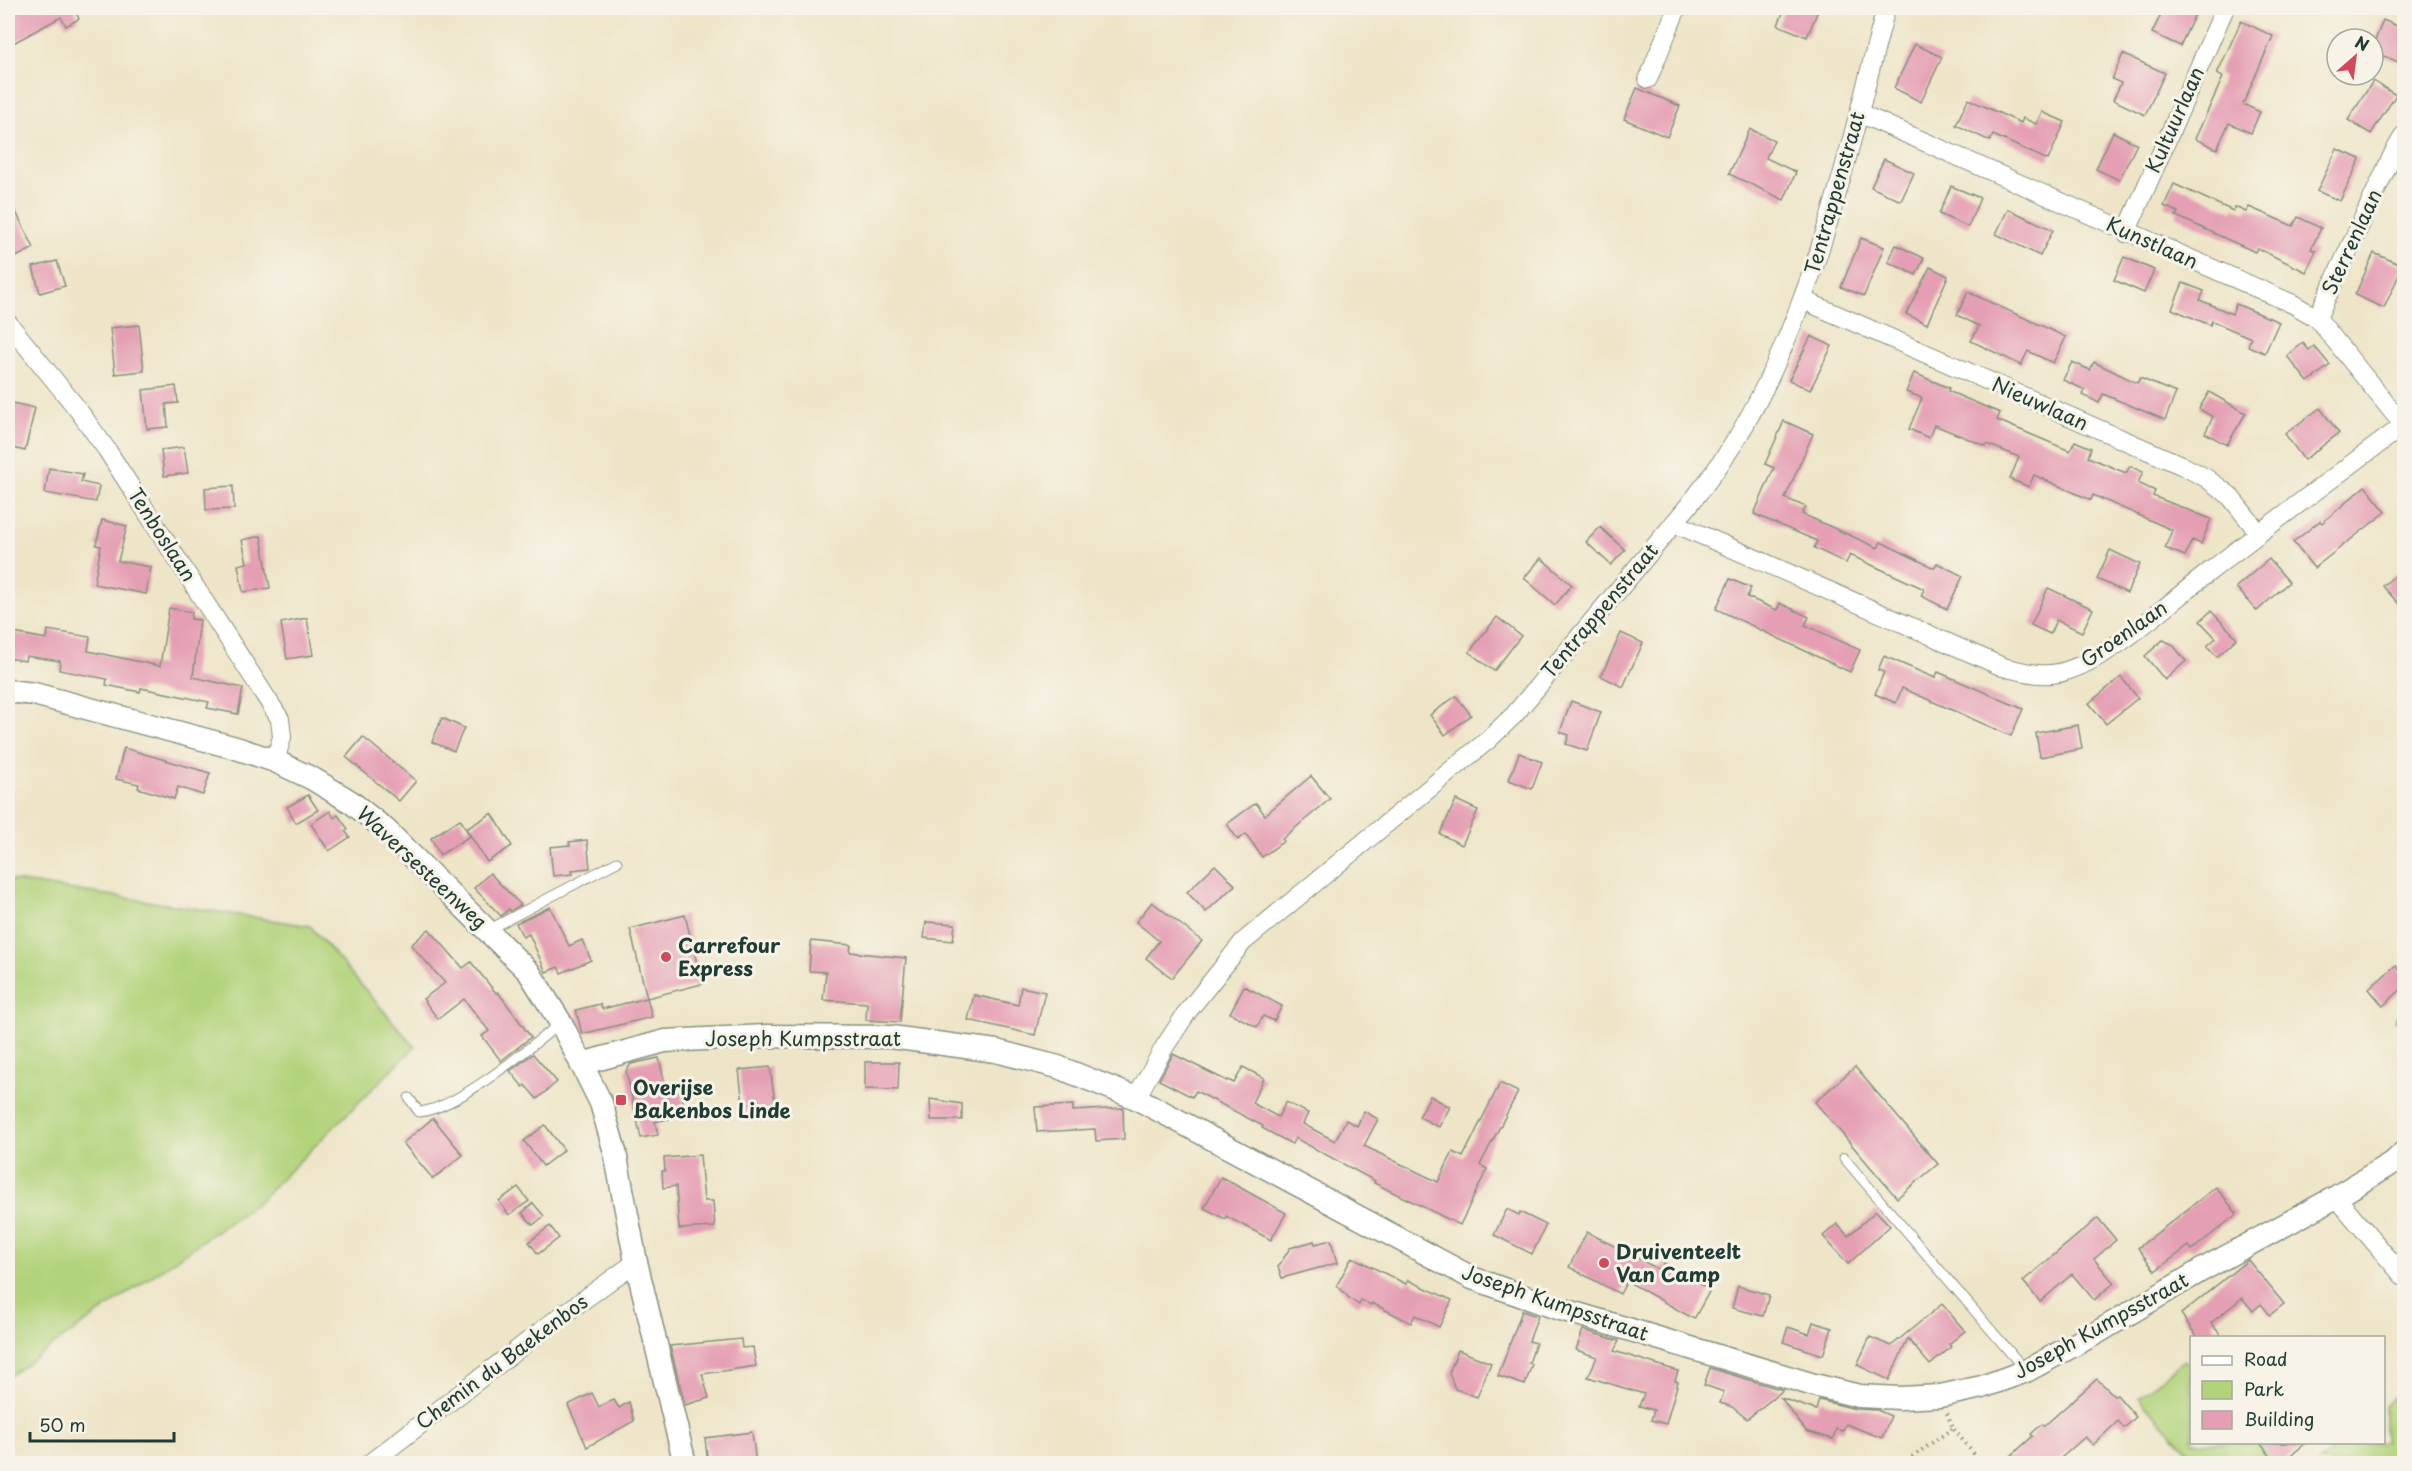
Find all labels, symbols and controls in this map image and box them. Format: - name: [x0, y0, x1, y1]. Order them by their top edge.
- north arrow: [2325, 27, 2385, 87]
- text: N: [2351, 29, 2374, 56]
- street label: Kultuurlaan: [2137, 62, 2211, 178]
- street label: Tentrappenstraat: [1796, 108, 1872, 278]
- street label: Sterrenlaan: [2314, 184, 2389, 299]
- street label: Kunstlaan: [2102, 208, 2203, 276]
- street label: Nieuwlaan: [1988, 369, 2093, 438]
- street label: Tenboslaan: [121, 482, 204, 587]
- street label: Tentrappenstraat: [1534, 536, 1665, 684]
- street label: Groenlaan: [2074, 592, 2173, 674]
- street label: Waversesteenweg: [351, 799, 495, 936]
- place label: Carrefour Express: [678, 930, 781, 983]
- marker: Carrefour Express: [659, 950, 673, 964]
- street label: Joseph Kumpsstraat: [705, 1023, 901, 1053]
- place label: Overijse Bakenbos Linde: [633, 1072, 791, 1125]
- marker: Overijse Bakenbos Linde: [614, 1093, 628, 1107]
- place label: Druiventeelt Van Camp: [1616, 1236, 1742, 1289]
- street label: Joseph Kumpsstraat: [1458, 1256, 1653, 1348]
- marker: Druiventeelt Van Camp: [1597, 1256, 1611, 1270]
- street label: Joseph Kumpsstraat: [2008, 1265, 2193, 1386]
- street label: Chemin du Baekenbos: [409, 1286, 594, 1436]
- legend: [2190, 1336, 2385, 1444]
- text: Road: [2244, 1345, 2288, 1372]
- text: Park: [2244, 1375, 2284, 1402]
- scale bar: [30, 1405, 174, 1443]
- text: Building: [2244, 1405, 2314, 1432]
- text: 50 m: [39, 1411, 86, 1438]

